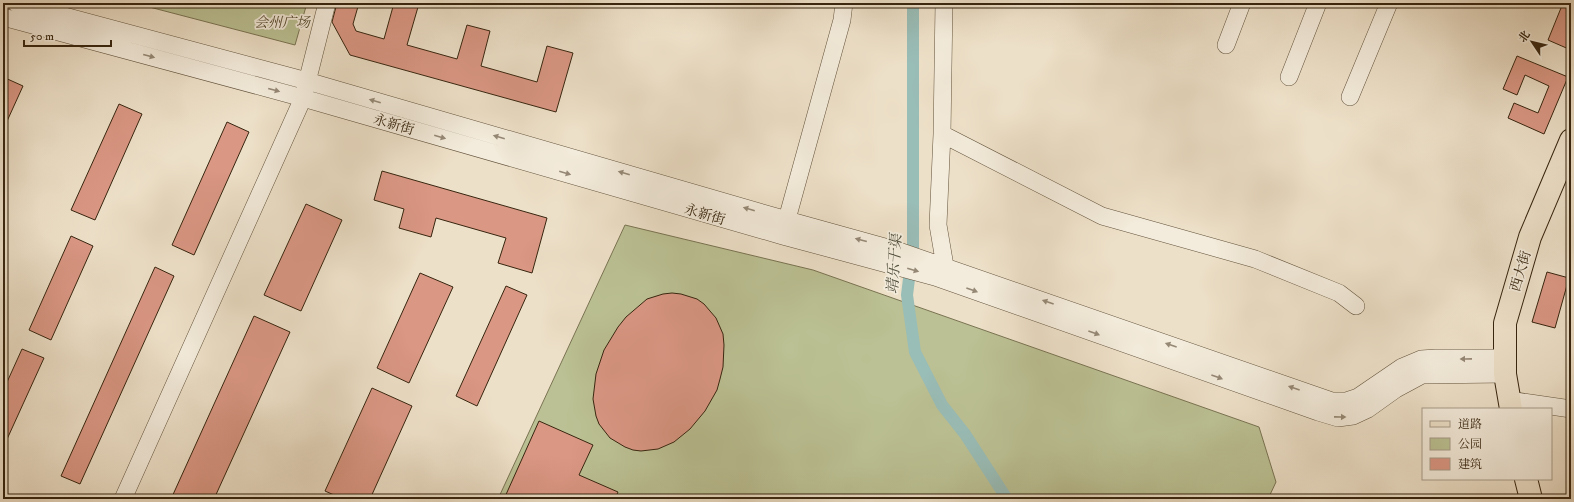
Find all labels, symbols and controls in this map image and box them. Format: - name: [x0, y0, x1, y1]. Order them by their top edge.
- park label: 会州广场: [254, 14, 311, 32]
- scale bar: [24, 22, 111, 48]
- north arrow: [1512, 22, 1552, 62]
- text: 北: [1516, 28, 1534, 45]
- text: 50 m: [30, 29, 54, 44]
- one-way arrow: [143, 54, 155, 60]
- one-way arrow: [269, 87, 281, 93]
- one-way arrow: [368, 98, 380, 104]
- street label: 永新街: [371, 111, 416, 139]
- one-way arrow: [434, 134, 446, 140]
- one-way arrow: [493, 134, 505, 140]
- one-way arrow: [559, 170, 571, 176]
- one-way arrow: [618, 170, 630, 176]
- street label: 永新街: [682, 201, 727, 229]
- one-way arrow: [743, 206, 755, 212]
- water label: 靖乐干渠: [883, 231, 906, 295]
- one-way arrow: [855, 237, 867, 243]
- street label: 西大街: [1507, 249, 1535, 294]
- one-way arrow: [907, 268, 920, 274]
- one-way arrow: [966, 287, 978, 293]
- one-way arrow: [1042, 299, 1054, 305]
- one-way arrow: [1088, 330, 1100, 336]
- one-way arrow: [1164, 342, 1176, 348]
- one-way arrow: [1460, 355, 1472, 362]
- one-way arrow: [1211, 374, 1223, 380]
- one-way arrow: [1287, 385, 1299, 391]
- legend: [1422, 408, 1552, 480]
- one-way arrow: [1333, 414, 1346, 420]
- text: 道路: [1458, 417, 1482, 432]
- text: 公园: [1458, 437, 1482, 452]
- text: 建筑: [1458, 457, 1482, 472]

